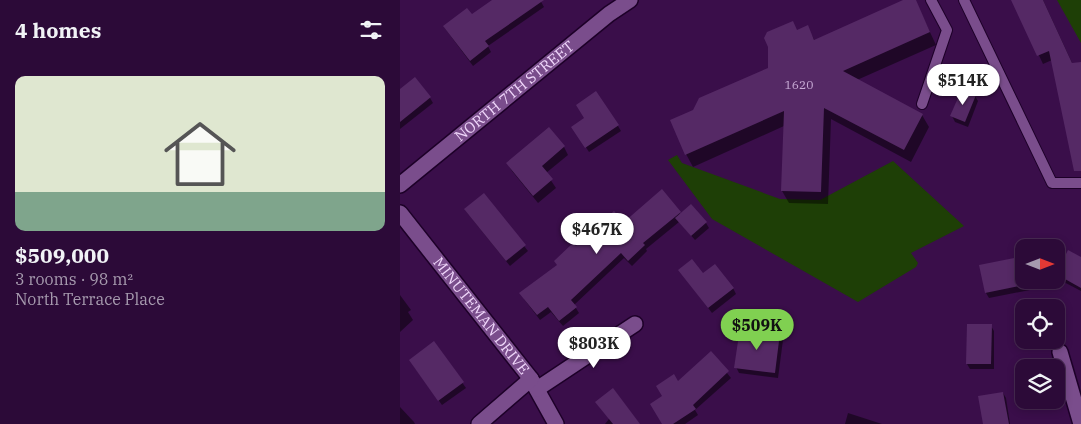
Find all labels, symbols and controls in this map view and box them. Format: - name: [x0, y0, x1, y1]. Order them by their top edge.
- text: 4 homes: [15, 16, 101, 44]
- icon: filters: [357, 16, 385, 44]
- street label: NORTH 7TH STREET: [451, 36, 578, 145]
- pin: $514K: [928, 64, 998, 106]
- text: $514K: [938, 70, 988, 90]
- house number: 1620: [785, 77, 813, 92]
- icon: home: [155, 109, 245, 199]
- pin: $467K: [562, 212, 632, 255]
- text: $467K: [572, 219, 622, 239]
- north arrow: [1015, 239, 1065, 289]
- map controls: [1015, 239, 1065, 409]
- text: $509,000: [15, 241, 109, 269]
- street label: MINUTEMAN DRIVE: [429, 253, 534, 378]
- text: 3 rooms · 98 m²: [15, 269, 133, 289]
- text: North Terrace Place: [15, 289, 165, 309]
- button: locate: [1015, 299, 1065, 349]
- pin: $509K: [722, 308, 792, 351]
- text: $509K: [732, 315, 782, 335]
- pin: $803K: [559, 326, 629, 369]
- text: $803K: [569, 333, 619, 353]
- button: layers: [1015, 359, 1065, 409]

